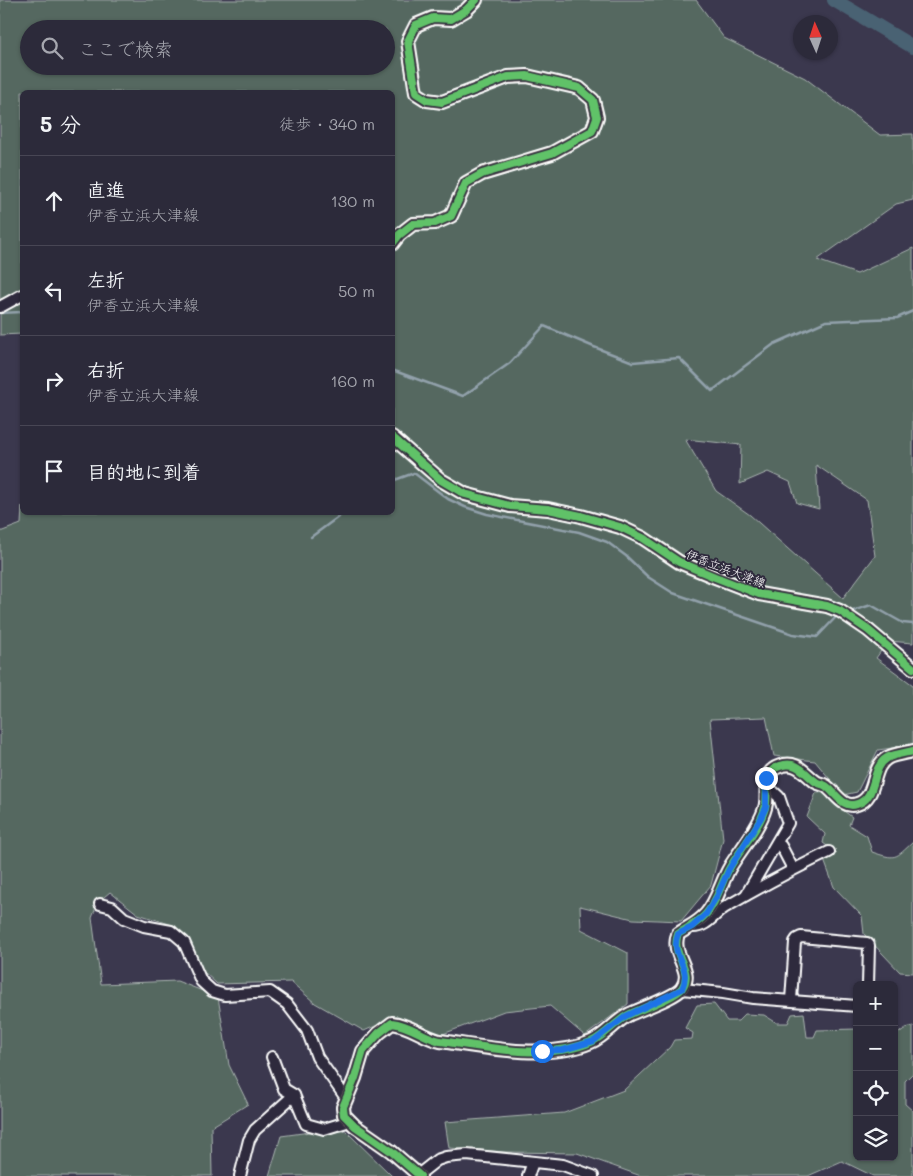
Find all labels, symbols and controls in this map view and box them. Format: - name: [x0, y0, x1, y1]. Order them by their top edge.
- north arrow: [793, 15, 838, 60]
- search box: [20, 20, 395, 75]
- icon: search: [38, 34, 66, 62]
- text: ここで検索: [78, 36, 173, 61]
- text: 5 分: [40, 110, 81, 137]
- text: 徒歩 · 340 m: [279, 113, 375, 134]
- text: 直進: [87, 177, 125, 202]
- icon: ahead: [40, 187, 68, 215]
- text: 130 m: [331, 190, 375, 211]
- text: 伊香立浜大津線: [87, 204, 199, 225]
- text: 左折: [87, 267, 125, 292]
- icon: left: [40, 277, 68, 305]
- text: 50 m: [338, 280, 375, 301]
- text: 伊香立浜大津線: [87, 294, 199, 315]
- text: 右折: [87, 357, 125, 382]
- icon: right: [40, 367, 68, 395]
- text: 160 m: [330, 370, 375, 391]
- text: 伊香立浜大津線: [87, 384, 199, 405]
- icon: arrive: [40, 457, 68, 485]
- text: 目的地に到着: [87, 459, 201, 484]
- street label: 伊香立浜大津線: [684, 545, 768, 591]
- route end: [755, 767, 778, 790]
- map controls: [853, 981, 898, 1161]
- button: +: [853, 981, 898, 1026]
- button: −: [853, 1026, 898, 1071]
- route start: [531, 1040, 554, 1063]
- button: locate: [853, 1071, 898, 1116]
- button: layers: [853, 1116, 898, 1161]

